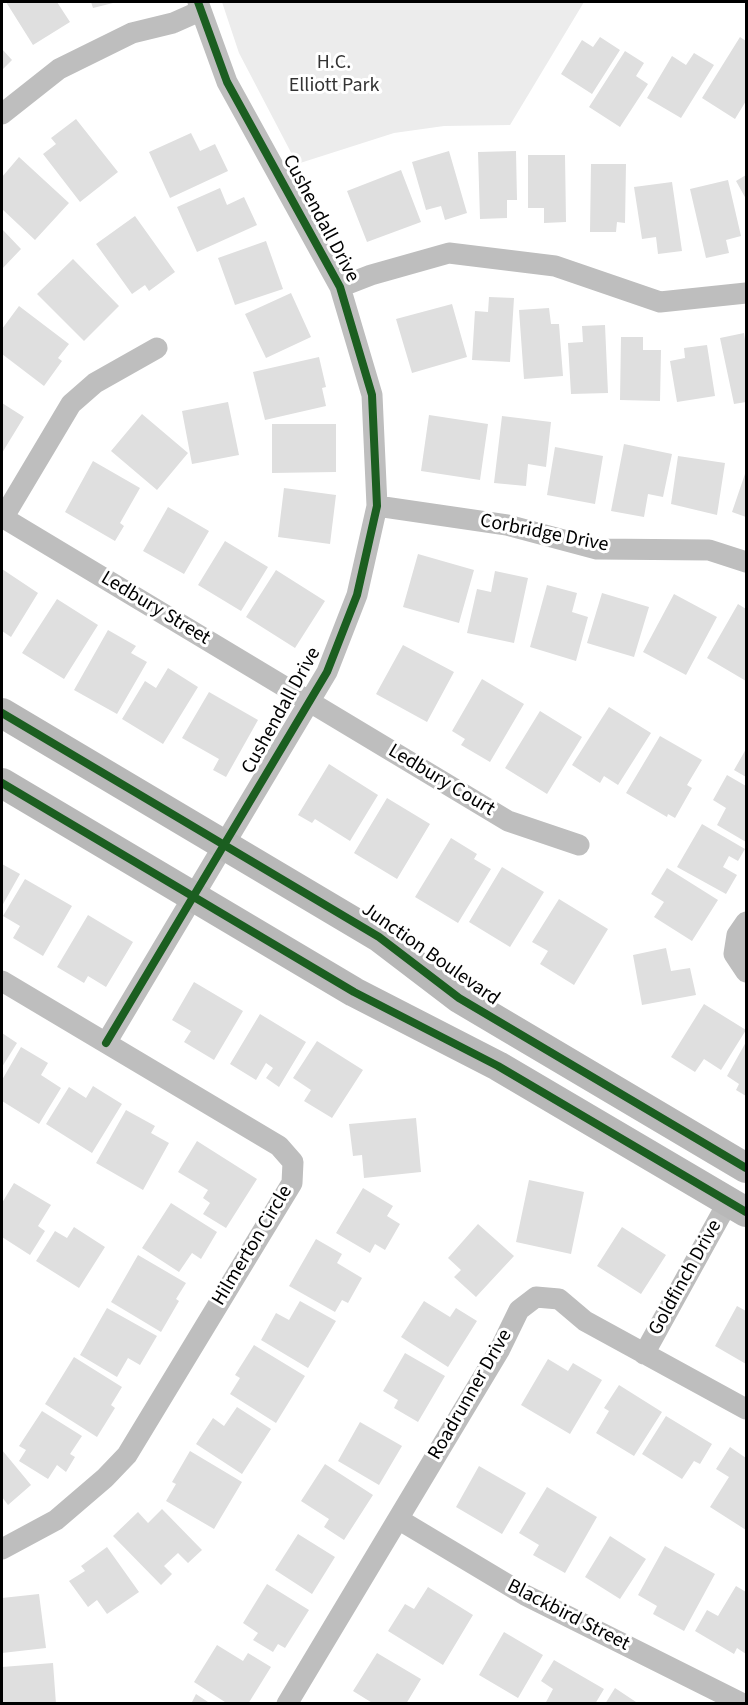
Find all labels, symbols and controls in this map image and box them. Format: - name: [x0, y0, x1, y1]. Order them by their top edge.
- park label: H.C. Elliott Park: [289, 52, 379, 99]
- street label: Cushendall Drive: [276, 151, 364, 287]
- street label: Corbridge Drive: [478, 510, 610, 558]
- street label: Ledbury Street: [96, 567, 214, 651]
- street label: Cushendall Drive: [237, 644, 327, 778]
- street label: Ledbury Court: [383, 740, 499, 822]
- street label: Junction Boulevard: [356, 898, 504, 1012]
- street label: Hilmerton Circle: [208, 1182, 298, 1310]
- street label: Goldfinch Drive: [644, 1216, 728, 1340]
- street label: Roadrunner Drive: [424, 1325, 518, 1465]
- street label: Blackbird Street: [503, 1575, 633, 1657]

